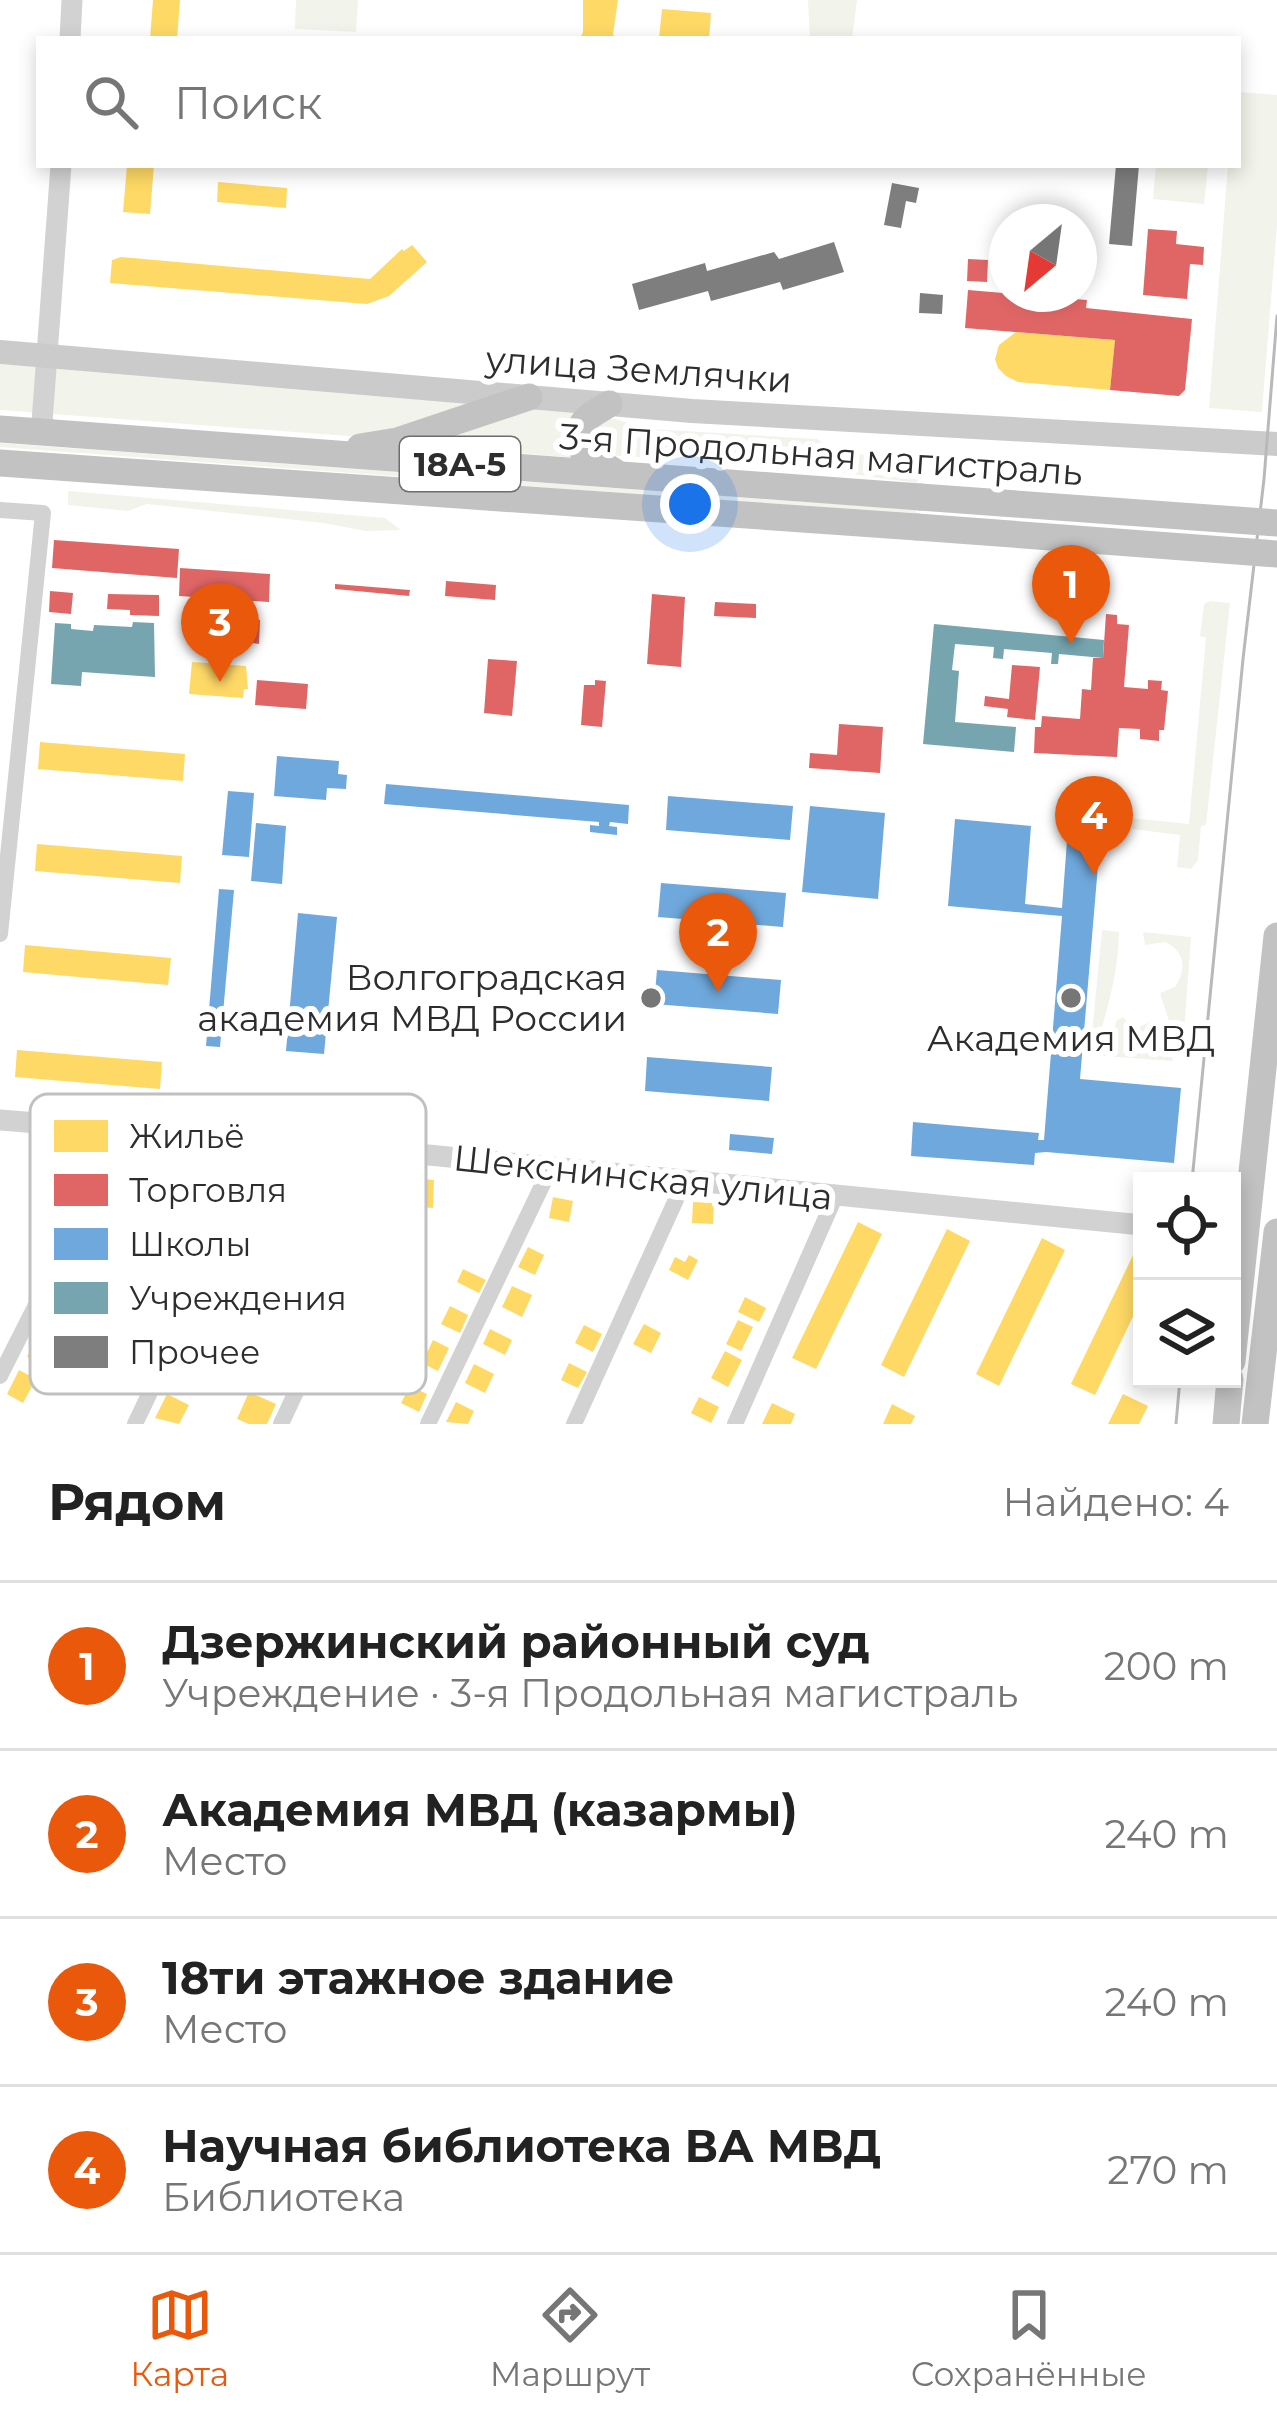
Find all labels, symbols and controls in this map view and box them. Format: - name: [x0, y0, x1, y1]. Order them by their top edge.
- search box: [36, 36, 1241, 168]
- icon: search: [78, 69, 144, 135]
- text: Поиск: [174, 75, 322, 130]
- north arrow: [989, 204, 1097, 312]
- street label: улица Землячки: [483, 336, 794, 402]
- street label: 3-я Продольная магистраль: [558, 414, 1084, 494]
- road number: 18А-5: [400, 437, 520, 491]
- your location: [660, 474, 720, 534]
- pin: 1: [1032, 545, 1110, 644]
- pin: 3: [181, 583, 259, 682]
- pin: 4: [1055, 776, 1133, 875]
- pin: 2: [679, 893, 757, 992]
- place label: Волгоградская академия МВД России: [197, 955, 627, 1040]
- marker: Волгоградская академия МВД России: [638, 985, 664, 1011]
- marker: Академия МВД: [1058, 985, 1084, 1011]
- place label: Академия МВД: [927, 1016, 1215, 1060]
- legend: [30, 1094, 426, 1394]
- text: Жильё: [129, 1116, 245, 1156]
- street label: Шекснинская улица: [451, 1135, 835, 1219]
- text: Торговля: [129, 1170, 287, 1210]
- map controls: [1133, 1172, 1241, 1388]
- button: locate: [1133, 1172, 1241, 1280]
- text: Школы: [129, 1224, 251, 1264]
- text: Учреждения: [129, 1278, 347, 1318]
- button: layers: [1133, 1280, 1241, 1388]
- text: Прочее: [129, 1332, 260, 1372]
- text: Рядом: [48, 1471, 226, 1533]
- text: Найдено: 4: [1003, 1478, 1229, 1526]
- text: Дзержинский районный суд: [162, 1614, 870, 1669]
- text: 1: [79, 1642, 95, 1690]
- text: 200 m: [1104, 1642, 1229, 1690]
- text: Учреждение · 3-я Продольная магистраль: [162, 1669, 1018, 1717]
- text: Академия МВД (казармы): [162, 1782, 798, 1837]
- text: 2: [75, 1810, 99, 1858]
- text: 240 m: [1105, 1810, 1229, 1858]
- text: Место: [162, 1837, 288, 1885]
- text: 18ти этажное здание: [162, 1950, 675, 2005]
- text: 3: [75, 1978, 99, 2026]
- text: 240 m: [1105, 1978, 1229, 2026]
- text: Место: [162, 2005, 288, 2053]
- text: Научная библиотека ВА МВД: [162, 2118, 881, 2173]
- text: 4: [74, 2146, 100, 2194]
- text: 270 m: [1107, 2146, 1229, 2194]
- text: Библиотека: [162, 2173, 405, 2221]
- tab: Карта: [130, 2282, 229, 2394]
- tab: Маршрут: [490, 2282, 650, 2394]
- tab: Сохранённые: [911, 2282, 1147, 2394]

